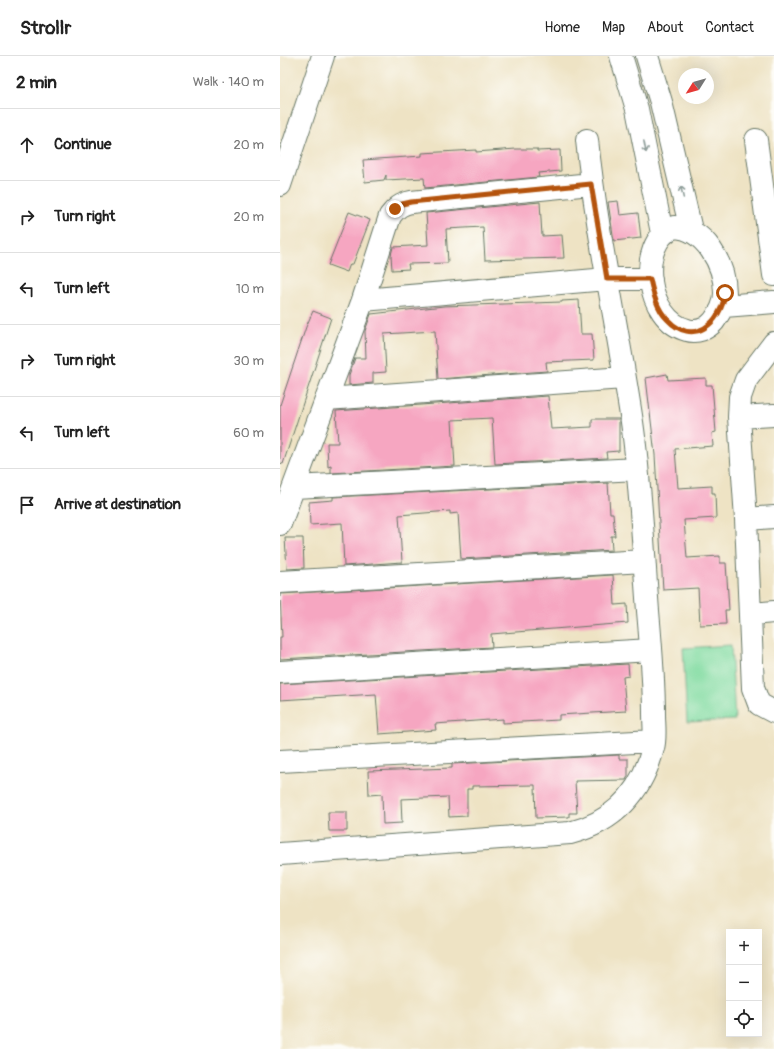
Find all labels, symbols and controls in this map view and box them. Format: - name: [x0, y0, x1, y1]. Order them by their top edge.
- text: Strollr: [20, 16, 71, 40]
- text: Home: [545, 19, 580, 36]
- text: Map: [602, 19, 625, 36]
- text: About: [647, 19, 683, 36]
- text: Contact: [705, 19, 754, 36]
- north arrow: [678, 68, 714, 104]
- text: 2 min: [16, 72, 57, 93]
- text: Walk · 140 m: [193, 74, 264, 90]
- icon: ahead: [16, 134, 38, 156]
- text: Continue: [54, 135, 112, 154]
- text: 20 m: [233, 137, 264, 153]
- one-way arrow: [641, 141, 649, 154]
- one-way arrow: [678, 186, 686, 199]
- route end: [386, 200, 404, 218]
- icon: right: [16, 206, 38, 228]
- text: Turn right: [54, 207, 115, 226]
- text: 20 m: [233, 209, 264, 225]
- icon: left: [16, 278, 38, 300]
- text: Turn left: [54, 279, 110, 298]
- text: 10 m: [236, 281, 264, 297]
- route start: [716, 284, 734, 302]
- icon: right: [16, 350, 38, 372]
- text: Turn right: [54, 351, 115, 370]
- text: 30 m: [234, 353, 264, 369]
- icon: left: [16, 422, 38, 444]
- text: Turn left: [54, 423, 110, 442]
- text: 60 m: [233, 425, 264, 441]
- icon: arrive: [16, 494, 38, 516]
- text: Arrive at destination: [54, 495, 181, 514]
- map controls: [726, 929, 762, 1037]
- button: +: [726, 929, 762, 965]
- button: −: [726, 965, 762, 1001]
- button: locate: [726, 1001, 762, 1037]

